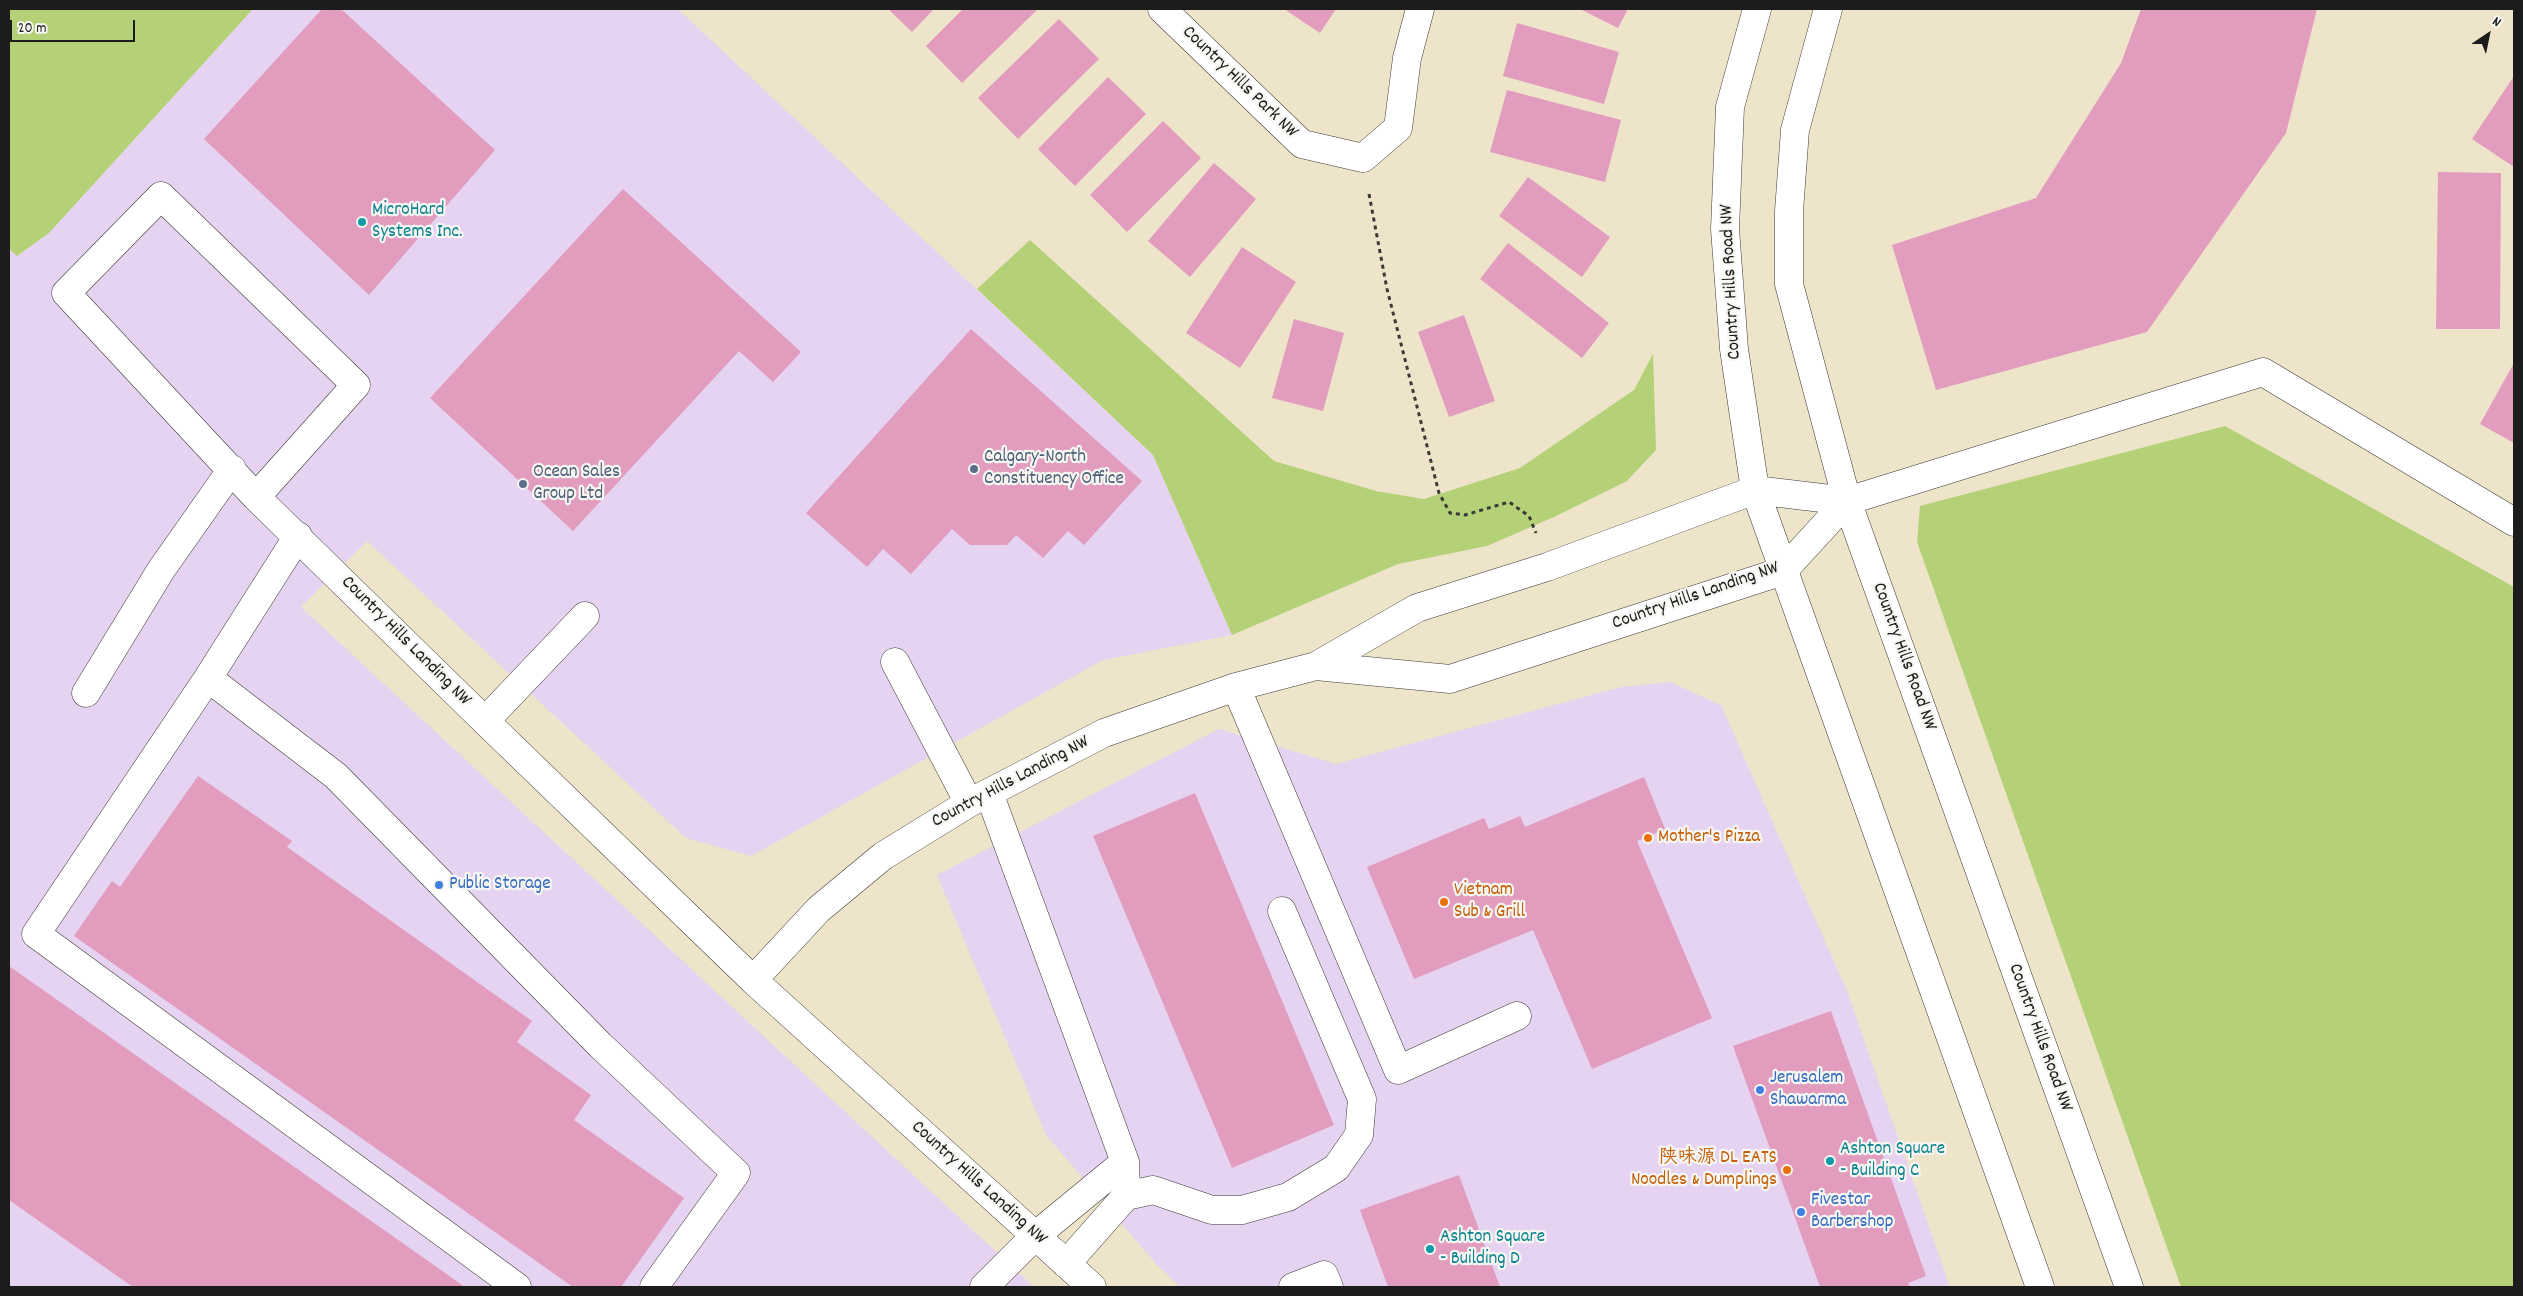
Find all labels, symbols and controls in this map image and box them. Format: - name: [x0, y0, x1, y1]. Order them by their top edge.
- scale bar: [12, 10, 138, 42]
- north arrow: [2463, 10, 2513, 60]
- text: N: [2488, 12, 2505, 33]
- text: 20 m: [18, 18, 46, 40]
- street label: Country Hills Park NW: [1176, 22, 1302, 144]
- place label: MicroHard Systems Inc.: [372, 200, 462, 244]
- street label: Country Hills Road NW: [1717, 204, 1747, 360]
- marker: MicroHard Systems Inc.: [356, 216, 368, 228]
- place label: Calgary-North Constituency Office: [984, 447, 1124, 491]
- place label: Ocean Sales Group Ltd: [533, 462, 620, 506]
- marker: Calgary-North Constituency Office: [968, 463, 980, 475]
- marker: Ocean Sales Group Ltd: [517, 478, 529, 490]
- street label: Country Hills Landing NW: [1610, 558, 1782, 636]
- street label: Country Hills Landing NW: [335, 572, 475, 712]
- street label: Country Hills Road NW: [1866, 580, 1940, 734]
- street label: Country Hills Landing NW: [928, 732, 1094, 834]
- place label: Mother's Pizza: [1658, 827, 1760, 849]
- marker: Mother's Pizza: [1642, 832, 1654, 844]
- place label: Public Storage: [449, 874, 551, 896]
- marker: Public Storage: [433, 879, 445, 891]
- place label: Vietnam Sub & Grill: [1454, 880, 1525, 924]
- marker: Vietnam Sub & Grill: [1438, 896, 1450, 908]
- street label: Country Hills Road NW: [2002, 961, 2076, 1115]
- place label: Jerusalem Shawarma: [1770, 1068, 1846, 1112]
- marker: Jerusalem Shawarma: [1754, 1084, 1766, 1096]
- street label: Country Hills Landing NW: [905, 1117, 1051, 1251]
- place label: Ashton Square - Building C: [1840, 1139, 1945, 1183]
- place label: 陕味源 DL EATS Noodles & Dumplings: [1631, 1148, 1777, 1192]
- marker: Ashton Square - Building C: [1824, 1155, 1836, 1167]
- marker: 陕味源 DL EATS Noodles & Dumplings: [1781, 1164, 1793, 1176]
- place label: Fivestar Barbershop: [1811, 1190, 1894, 1234]
- marker: Fivestar Barbershop: [1795, 1206, 1807, 1218]
- place label: Ashton Square - Building D: [1440, 1227, 1545, 1271]
- marker: Ashton Square - Building D: [1424, 1243, 1436, 1255]

